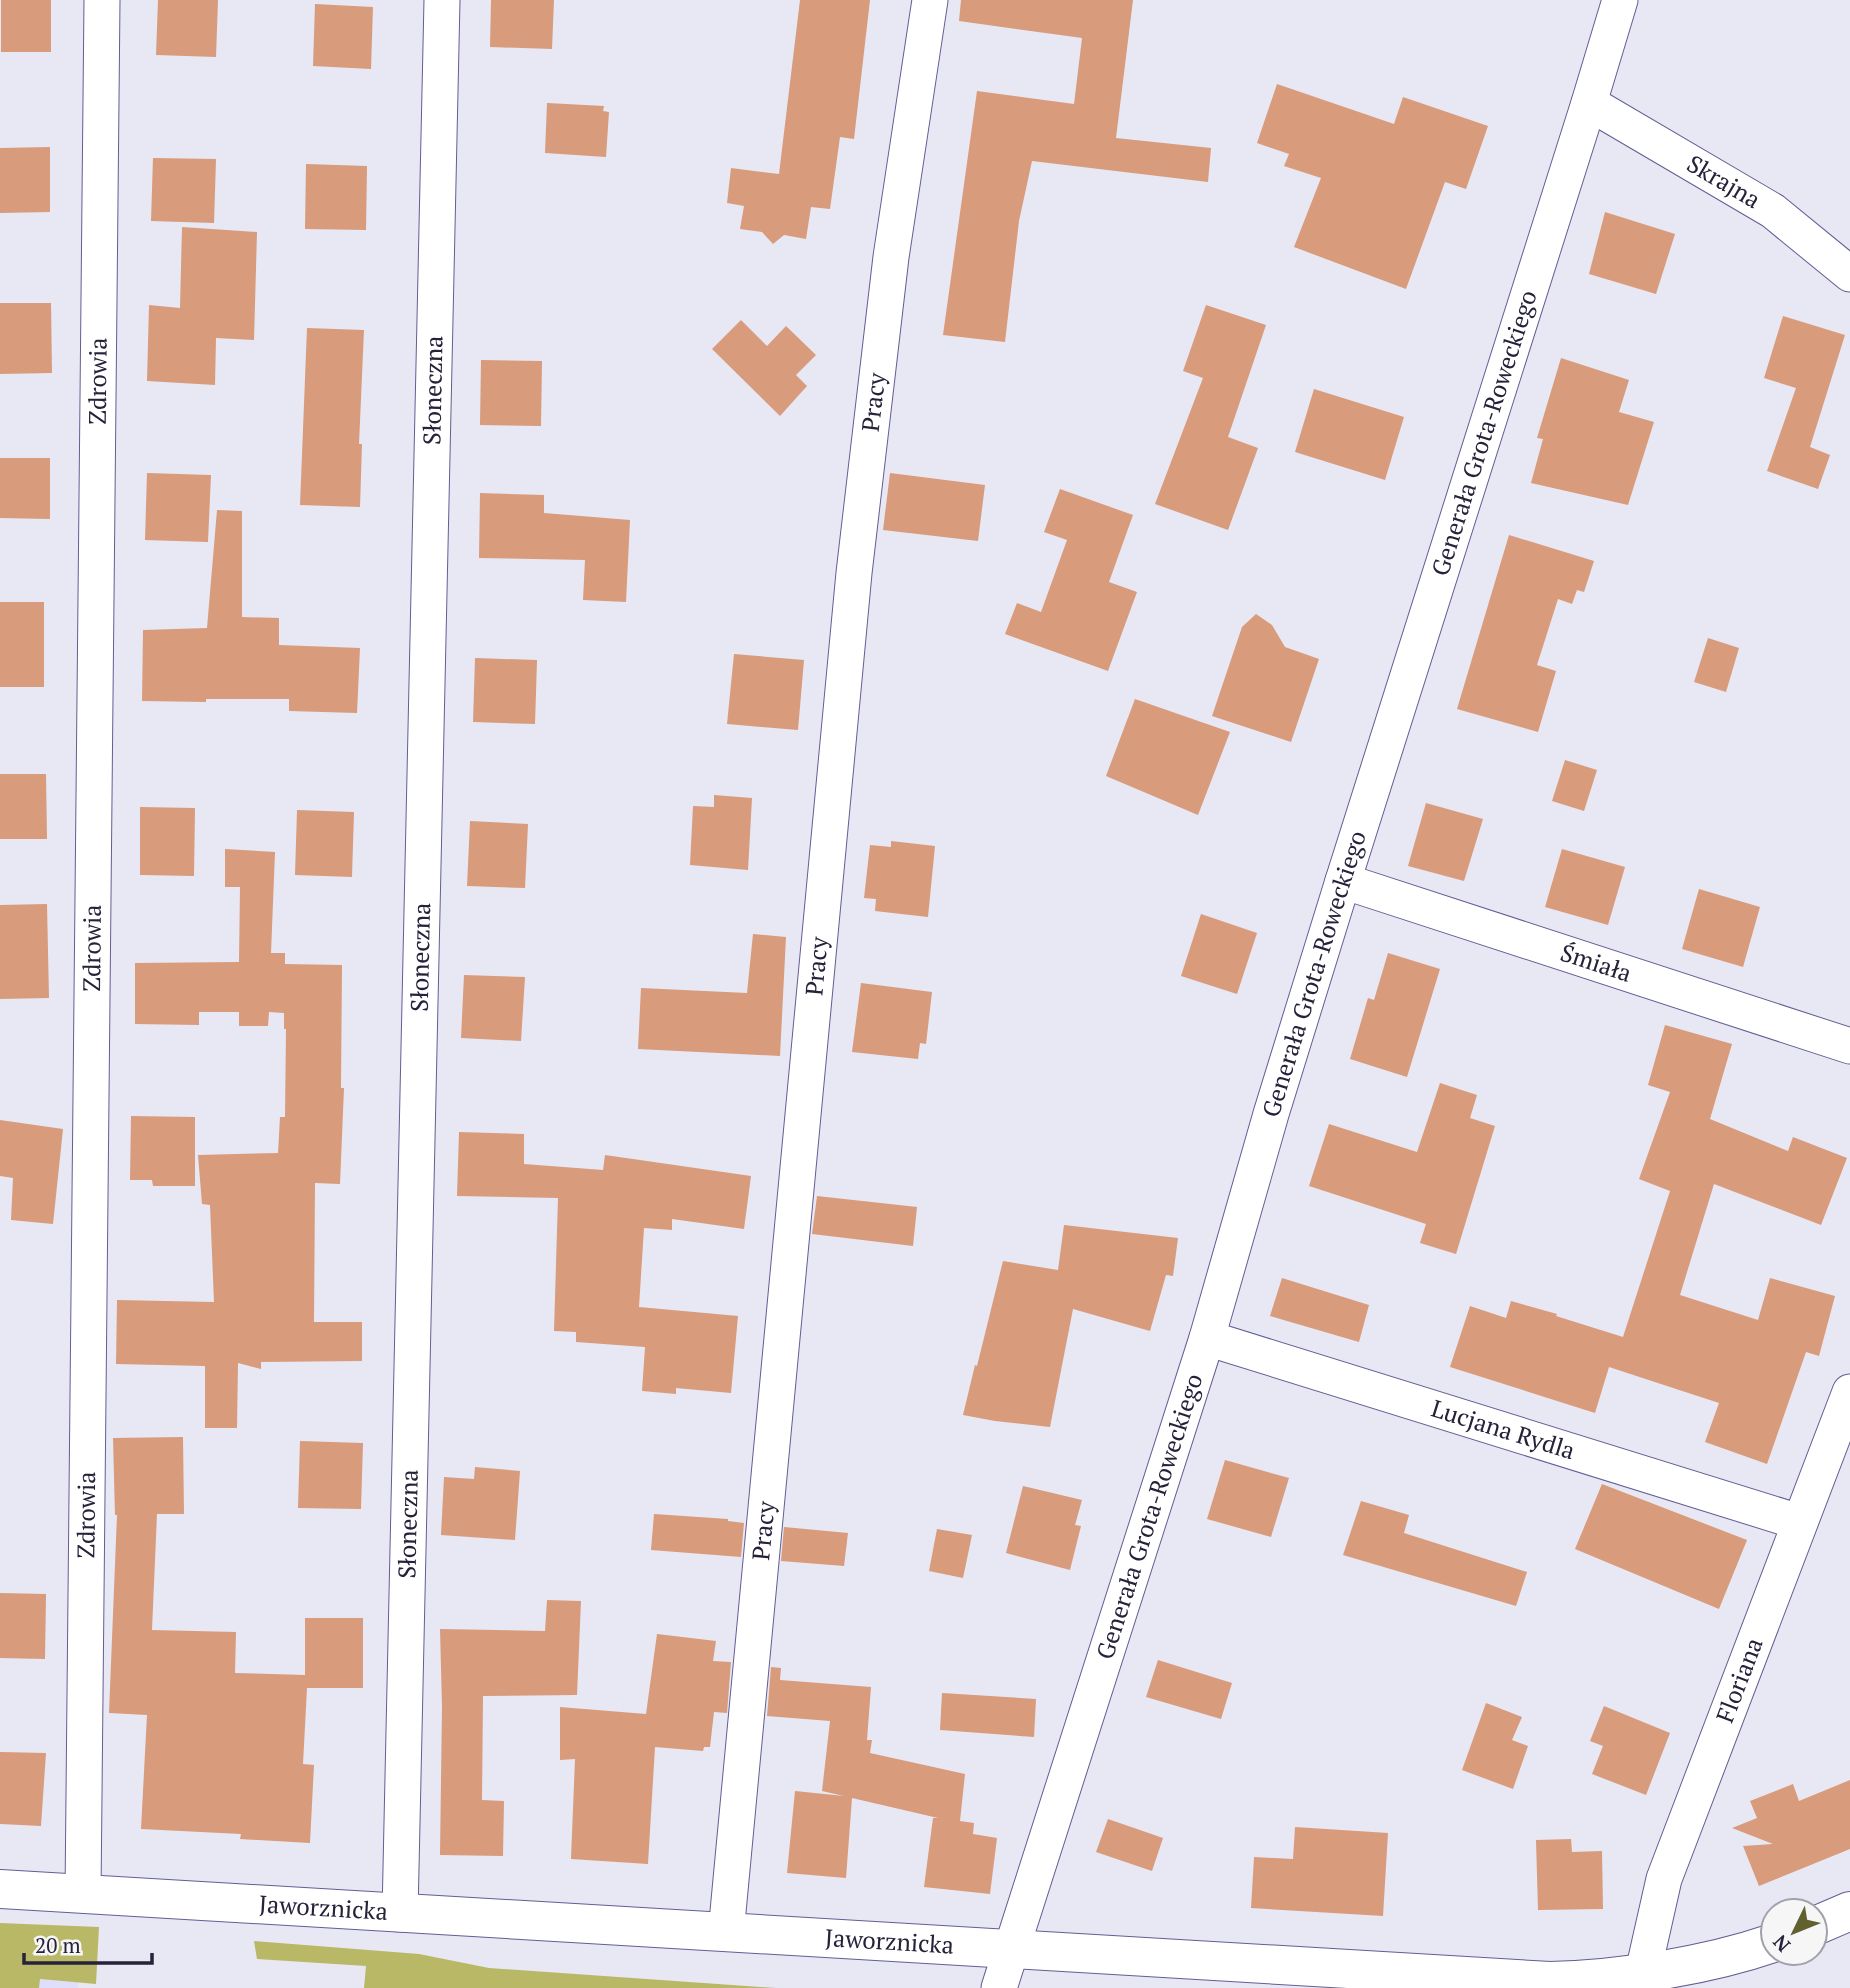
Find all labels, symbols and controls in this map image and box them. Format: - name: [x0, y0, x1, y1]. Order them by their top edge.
- street label: Skrajna: [1681, 147, 1767, 215]
- street label: Generała Grota-Roweckiego: [1423, 286, 1544, 580]
- street label: Słoneczna: [415, 335, 450, 445]
- street label: Zdrowia: [81, 337, 114, 425]
- street label: Pracy: [854, 370, 892, 433]
- street label: Generała Grota-Roweckiego: [1254, 827, 1373, 1121]
- street label: Słoneczna: [403, 902, 437, 1012]
- street label: Zdrowia: [75, 904, 108, 992]
- street label: Pracy: [797, 934, 835, 997]
- street label: Śmiała: [1557, 936, 1636, 989]
- street label: Generała Grota-Roweckiego: [1088, 1369, 1210, 1663]
- street label: Lucjana Rydla: [1428, 1392, 1579, 1466]
- street label: Słoneczna: [390, 1469, 425, 1579]
- street label: Zdrowia: [69, 1471, 102, 1559]
- street label: Pracy: [744, 1499, 782, 1562]
- street label: Floriana: [1708, 1633, 1770, 1727]
- street label: Jaworznicka: [258, 1887, 389, 1927]
- north arrow: [1759, 1897, 1829, 1967]
- street label: Jaworznicka: [824, 1921, 955, 1961]
- scale bar: [24, 1922, 152, 1966]
- text: N: [1767, 1930, 1795, 1958]
- text: 20 m: [35, 1931, 81, 1959]

